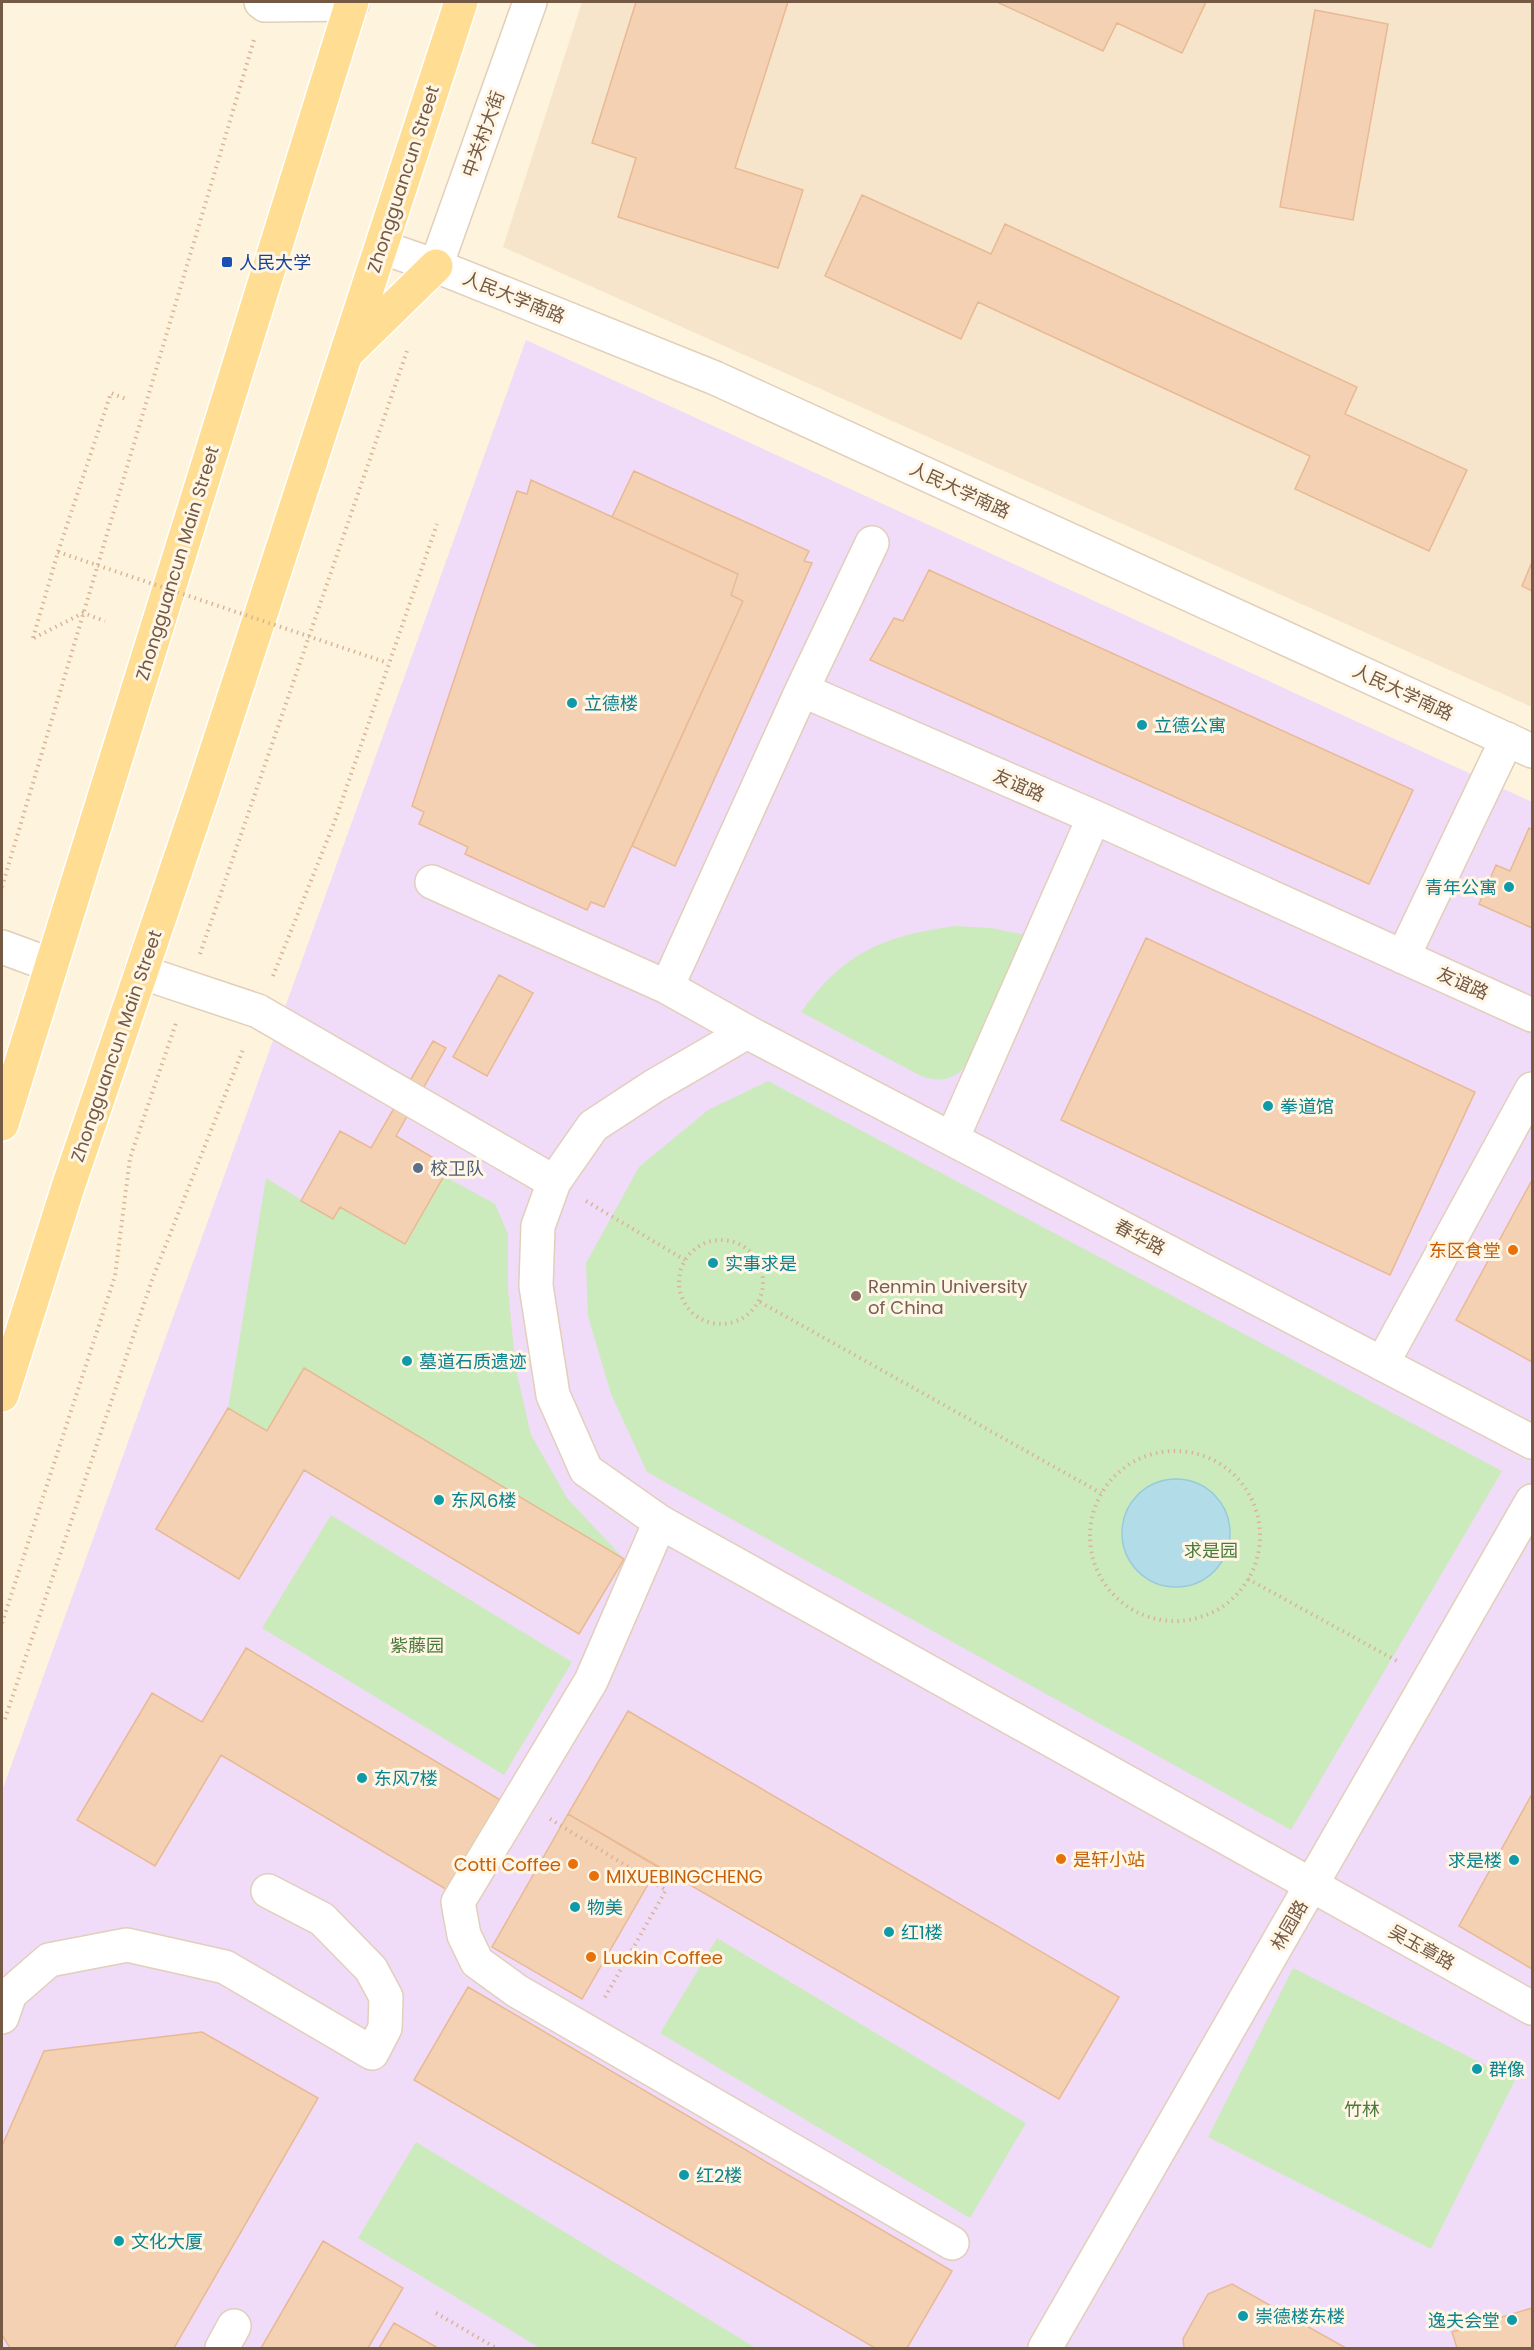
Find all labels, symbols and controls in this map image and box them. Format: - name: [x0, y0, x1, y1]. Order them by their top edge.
- street label: Zhongguancun Street: [361, 82, 445, 276]
- street label: 中关村大街: [456, 87, 510, 181]
- place label: 人民大学: [239, 250, 311, 275]
- marker: 人民大学: [220, 255, 234, 269]
- street label: 人民大学南路: [459, 265, 569, 329]
- street label: Zhongguancun Main Street: [129, 443, 225, 683]
- street label: 人民大学南路: [906, 456, 1014, 524]
- street label: 人民大学南路: [1349, 658, 1457, 726]
- place label: 立德楼: [584, 691, 638, 716]
- marker: 立德楼: [565, 696, 579, 710]
- place label: 立德公寓: [1154, 713, 1226, 738]
- marker: 立德公寓: [1135, 718, 1149, 732]
- street label: 友谊路: [989, 763, 1049, 807]
- place label: 青年公寓: [1425, 875, 1497, 900]
- marker: 青年公寓: [1502, 880, 1516, 894]
- street label: Zhongguancun Main Street: [65, 927, 167, 1165]
- street label: 友谊路: [1433, 961, 1493, 1005]
- place label: 拳道馆: [1280, 1094, 1334, 1119]
- marker: 拳道馆: [1261, 1099, 1275, 1113]
- place label: 校卫队: [430, 1156, 484, 1181]
- marker: 校卫队: [411, 1161, 425, 1175]
- street label: 春华路: [1110, 1213, 1170, 1261]
- place label: 东区食堂: [1429, 1238, 1501, 1263]
- marker: 东区食堂: [1506, 1243, 1520, 1257]
- place label: 实事求是: [725, 1251, 797, 1276]
- marker: 实事求是: [706, 1256, 720, 1270]
- place label: Renmin University of China: [868, 1274, 1028, 1320]
- marker: Renmin University of China: [849, 1289, 863, 1303]
- place label: 墓道石质遗迹: [419, 1349, 527, 1374]
- marker: 墓道石质遗迹: [400, 1354, 414, 1368]
- place label: 东风6楼: [451, 1488, 516, 1513]
- marker: 东风6楼: [432, 1493, 446, 1507]
- park label: 求是园: [1184, 1538, 1238, 1563]
- park label: 紫藤园: [390, 1633, 444, 1658]
- place label: 东风7楼: [374, 1766, 438, 1791]
- marker: 东风7楼: [355, 1771, 369, 1785]
- place label: 是轩小站: [1073, 1847, 1145, 1872]
- place label: 求是楼: [1448, 1848, 1502, 1873]
- place label: Cotti Coffee: [454, 1852, 561, 1877]
- marker: 是轩小站: [1054, 1852, 1068, 1866]
- marker: 求是楼: [1507, 1853, 1521, 1867]
- marker: Cotti Coffee: [566, 1857, 580, 1871]
- place label: MIXUEBINGCHENG: [606, 1864, 763, 1889]
- marker: MIXUEBINGCHENG: [587, 1869, 601, 1883]
- place label: 物美: [587, 1895, 623, 1920]
- street label: 林园路: [1265, 1895, 1313, 1955]
- marker: 物美: [568, 1900, 582, 1914]
- street label: 吴玉章路: [1384, 1919, 1460, 1975]
- place label: 红1楼: [901, 1920, 943, 1945]
- marker: 红1楼: [882, 1925, 896, 1939]
- place label: Luckin Coffee: [603, 1945, 723, 1970]
- marker: Luckin Coffee: [584, 1950, 598, 1964]
- place label: 群像: [1489, 2057, 1525, 2082]
- marker: 群像: [1470, 2062, 1484, 2076]
- park label: 竹林: [1344, 2097, 1380, 2122]
- place label: 红2楼: [696, 2163, 742, 2188]
- marker: 红2楼: [677, 2168, 691, 2182]
- place label: 文化大厦: [131, 2229, 203, 2254]
- marker: 文化大厦: [112, 2234, 126, 2248]
- place label: 崇德楼东楼: [1255, 2304, 1345, 2329]
- place label: 逸夫会堂: [1428, 2308, 1500, 2333]
- marker: 崇德楼东楼: [1236, 2309, 1250, 2323]
- marker: 逸夫会堂: [1505, 2313, 1519, 2327]

